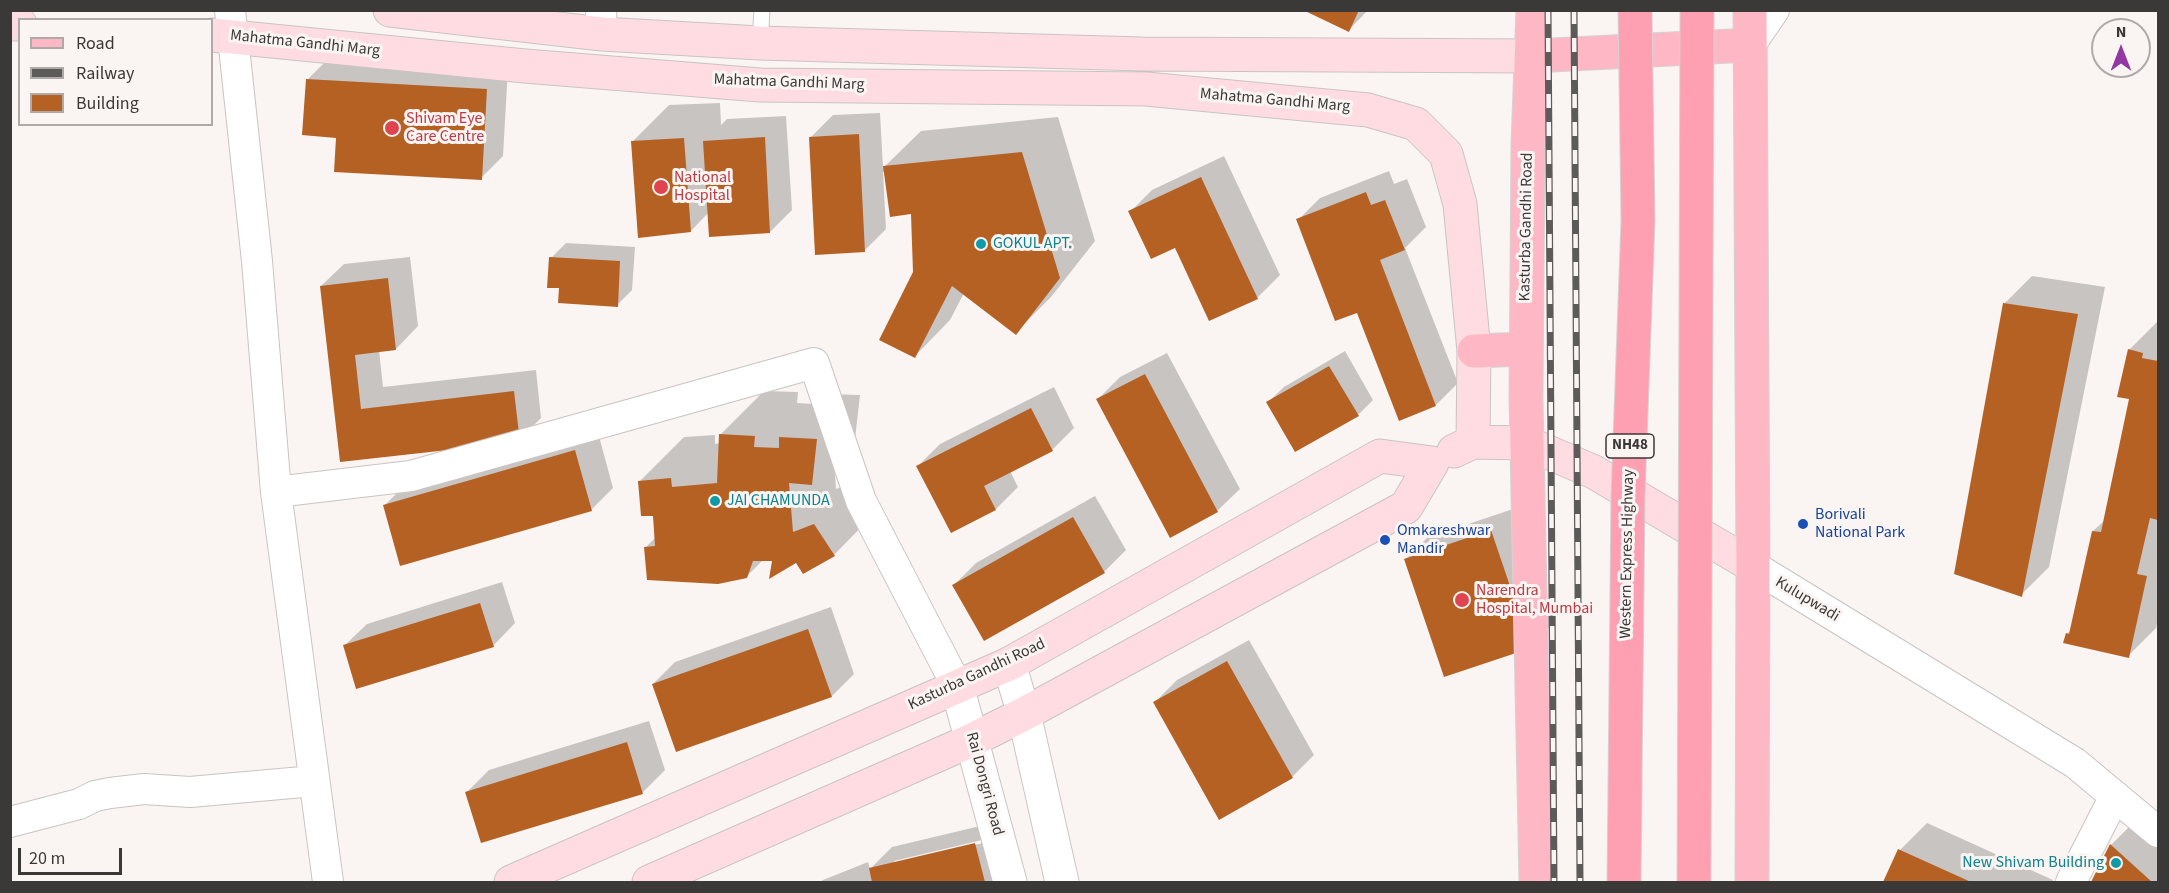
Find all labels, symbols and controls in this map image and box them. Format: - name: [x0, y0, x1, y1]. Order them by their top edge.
- legend: [18, 18, 213, 126]
- north arrow: [2091, 18, 2151, 78]
- text: N: [2116, 21, 2126, 43]
- street label: Mahatma Gandhi Marg: [229, 27, 381, 61]
- text: Road: [76, 31, 115, 56]
- text: Railway: [76, 61, 135, 86]
- street label: Mahatma Gandhi Marg: [713, 71, 865, 95]
- street label: Mahatma Gandhi Marg: [1199, 85, 1351, 117]
- text: Building: [76, 91, 139, 116]
- place label: Shivam Eye Care Centre: [406, 109, 484, 147]
- marker: Shivam Eye Care Centre: [383, 119, 401, 137]
- street label: Kasturba Gandhi Road: [1516, 152, 1538, 302]
- place label: National Hospital: [674, 168, 731, 206]
- marker: National Hospital: [652, 178, 670, 196]
- place label: GOKUL APT.: [993, 234, 1072, 254]
- marker: GOKUL APT.: [974, 237, 988, 251]
- road number: NH48: [1606, 434, 1654, 458]
- street label: Western Express Highway: [1617, 469, 1639, 639]
- place label: JAI CHAMUNDA: [727, 491, 830, 511]
- marker: JAI CHAMUNDA: [708, 494, 722, 508]
- place label: Borivali National Park: [1815, 505, 1905, 543]
- marker: Borivali National Park: [1796, 517, 1810, 531]
- place label: Omkareshwar Mandir: [1397, 521, 1490, 559]
- marker: Omkareshwar Mandir: [1378, 533, 1392, 547]
- street label: Kulupwadi: [1771, 573, 1843, 627]
- place label: Narendra Hospital, Mumbai: [1476, 581, 1593, 619]
- marker: Narendra Hospital, Mumbai: [1453, 591, 1471, 609]
- street label: Kasturba Gandhi Road: [905, 635, 1049, 715]
- street label: Rai Dongri Road: [961, 730, 1007, 838]
- scale bar: [21, 836, 124, 874]
- text: 20 m: [29, 846, 65, 871]
- place label: New Shivam Building: [1962, 853, 2104, 873]
- marker: New Shivam Building: [2109, 856, 2123, 870]

